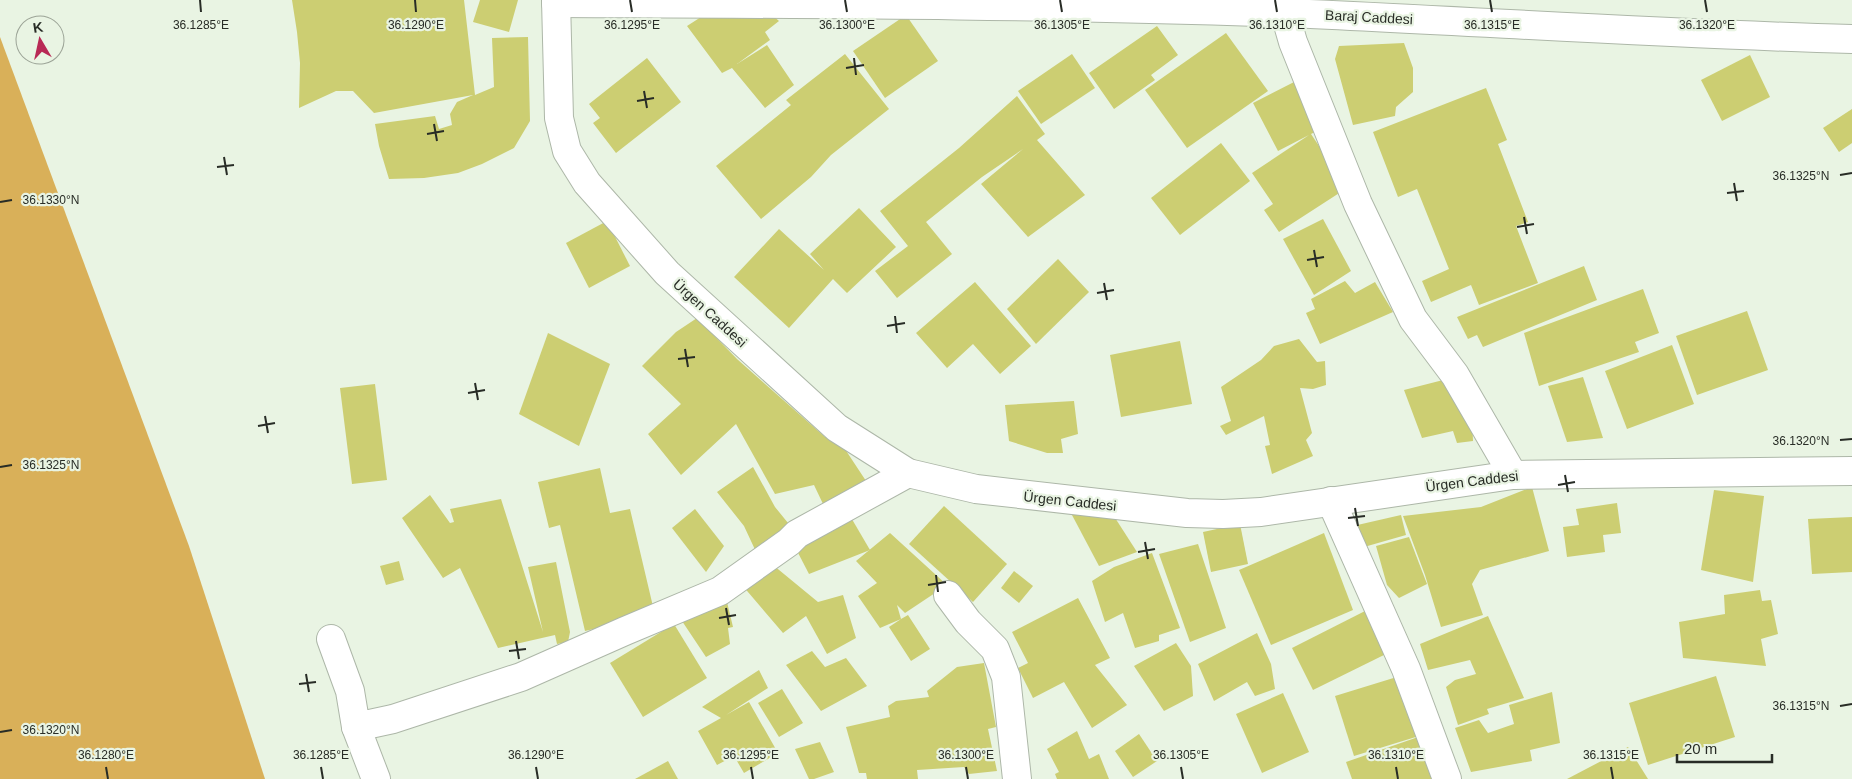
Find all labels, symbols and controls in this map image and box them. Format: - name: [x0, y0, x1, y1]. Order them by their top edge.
- street label: Baraj Caddesi: [1325, 7, 1413, 27]
- north arrow: [15, 15, 65, 65]
- text: K: [32, 18, 44, 36]
- text: 36.1285°E: [173, 18, 229, 32]
- text: 36.1290°E: [388, 18, 444, 32]
- text: 36.1295°E: [604, 18, 660, 32]
- text: 36.1300°E: [819, 18, 875, 32]
- text: 36.1305°E: [1034, 18, 1090, 32]
- text: 36.1310°E: [1249, 18, 1305, 32]
- text: 36.1315°E: [1464, 18, 1520, 32]
- text: 36.1320°E: [1679, 18, 1735, 32]
- text: 36.1325°N: [1773, 169, 1829, 183]
- text: 36.1330°N: [23, 193, 79, 207]
- street label: Ürgen Caddesi: [670, 275, 751, 350]
- text: 36.1320°N: [1773, 434, 1829, 448]
- text: 36.1325°N: [23, 458, 79, 472]
- street label: Ürgen Caddesi: [1425, 466, 1519, 495]
- street label: Ürgen Caddesi: [1023, 487, 1117, 514]
- text: 36.1315°N: [1773, 699, 1829, 713]
- text: 36.1320°N: [23, 723, 79, 737]
- scale bar: [1677, 732, 1772, 764]
- text: 20 m: [1684, 740, 1717, 757]
- text: 36.1280°E: [78, 748, 134, 762]
- text: 36.1285°E: [293, 748, 349, 762]
- text: 36.1290°E: [508, 748, 564, 762]
- text: 36.1295°E: [723, 748, 779, 762]
- text: 36.1300°E: [938, 748, 994, 762]
- text: 36.1305°E: [1153, 748, 1209, 762]
- text: 36.1310°E: [1368, 748, 1424, 762]
- text: 36.1315°E: [1583, 748, 1639, 762]

